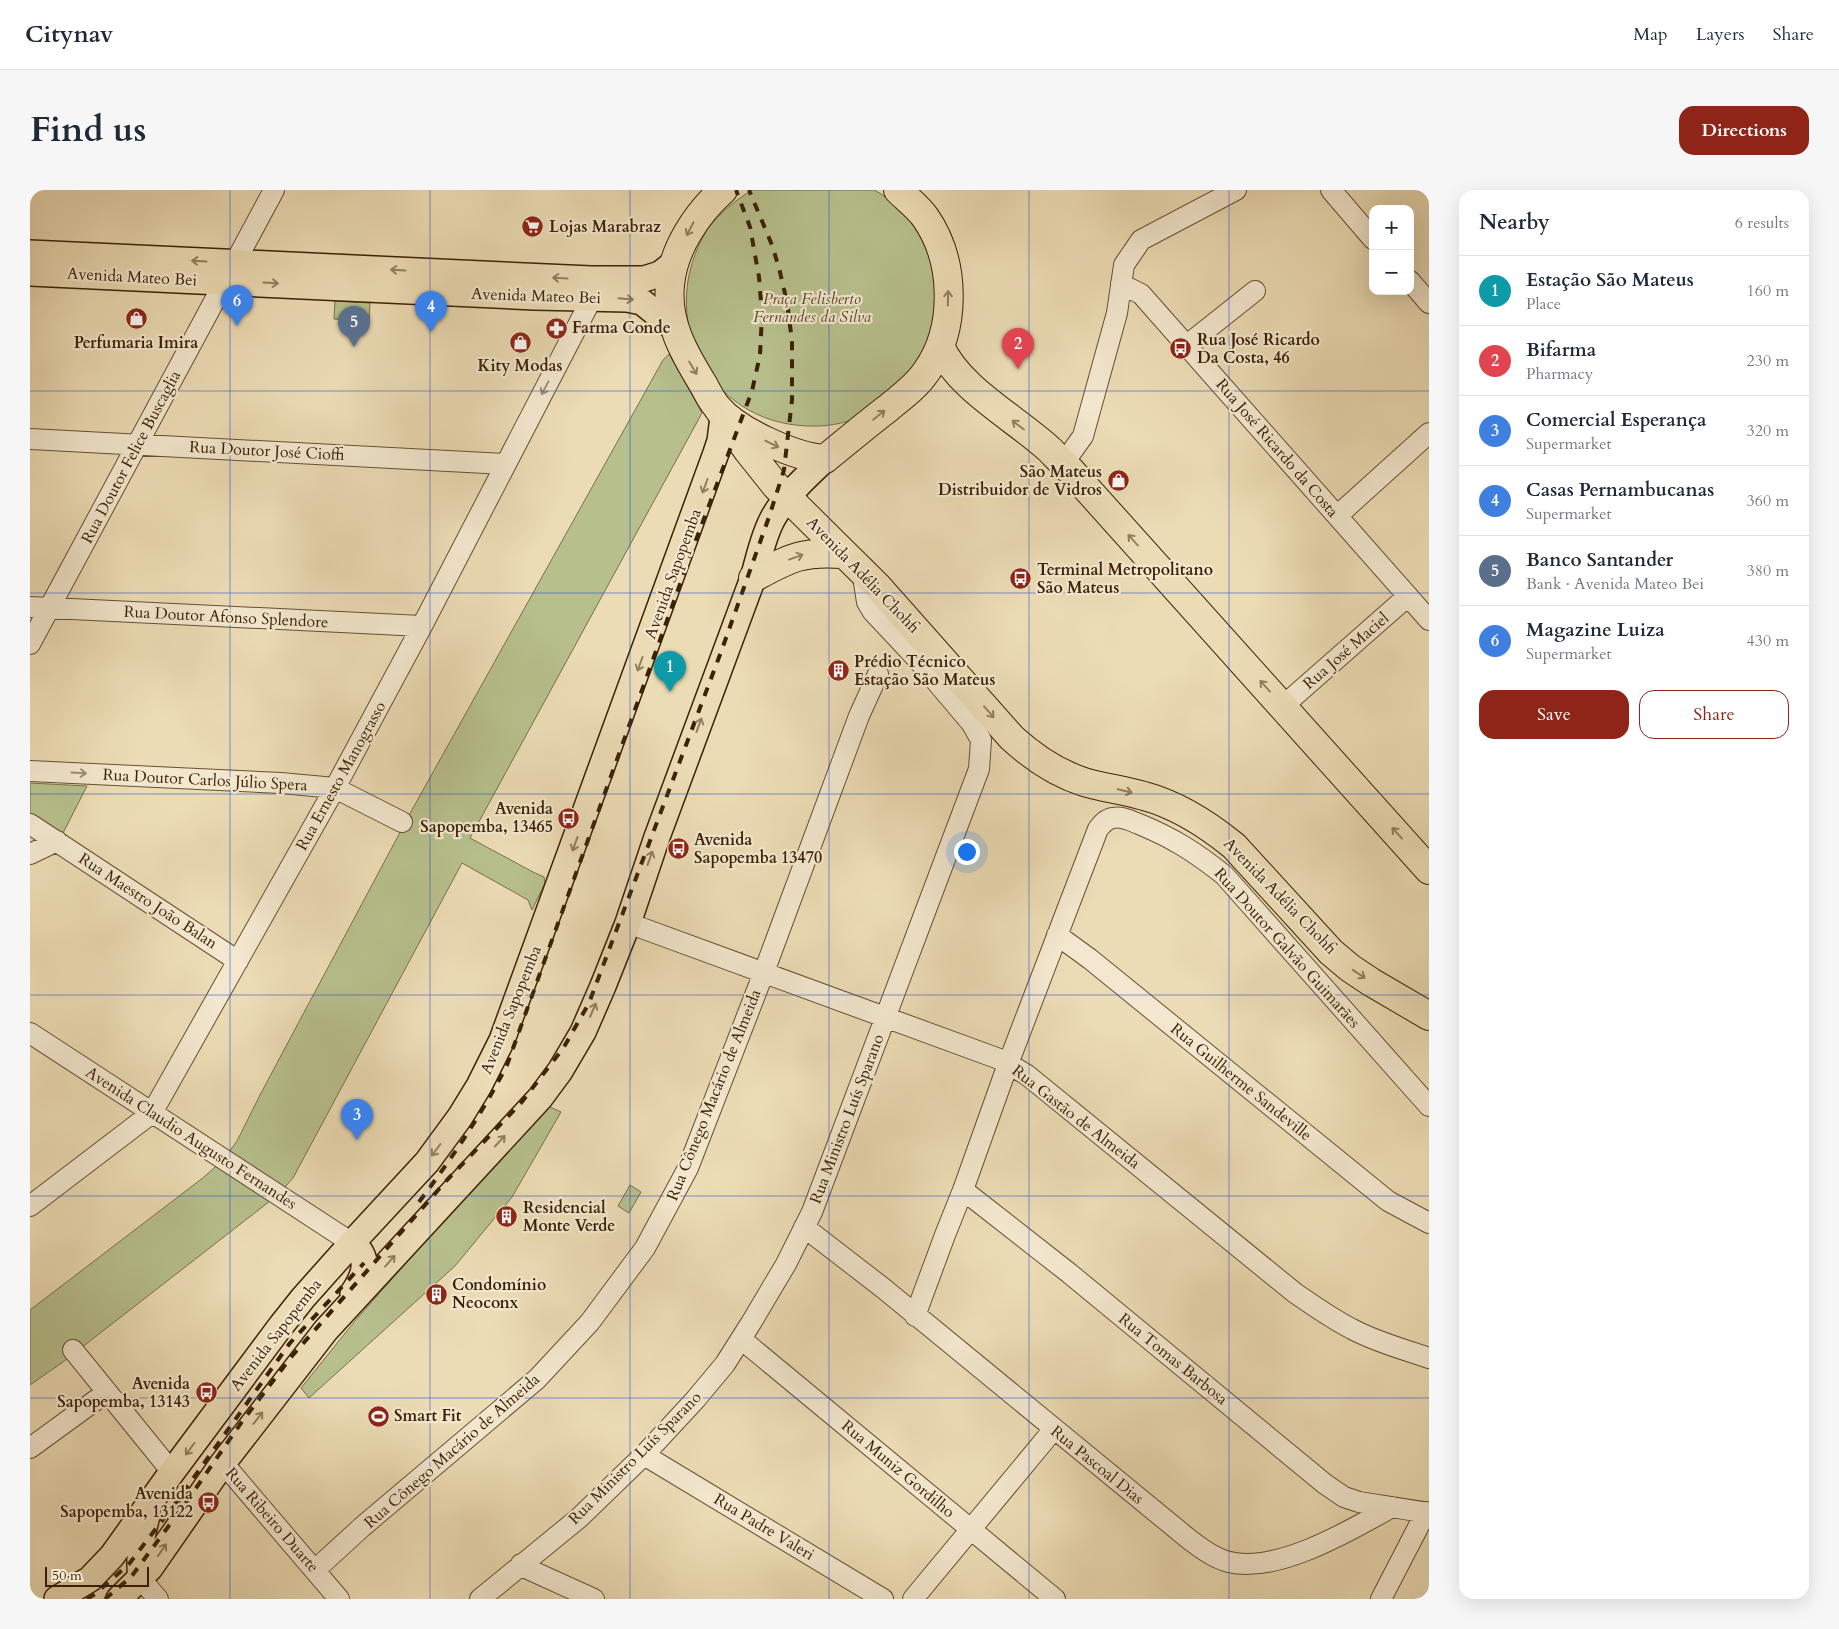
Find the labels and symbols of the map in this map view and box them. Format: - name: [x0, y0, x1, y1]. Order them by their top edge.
- supermarket icon: Lojas Marabraz: [521, 215, 545, 239]
- place label: Lojas Marabraz: [549, 216, 661, 238]
- one-way arrow: [685, 222, 695, 236]
- one-way arrow: [192, 256, 208, 266]
- street label: Avenida Mateo Bei: [67, 263, 198, 291]
- one-way arrow: [390, 265, 406, 274]
- one-way arrow: [552, 273, 568, 282]
- one-way arrow: [263, 279, 279, 288]
- street label: Avenida Mateo Bei: [471, 283, 602, 309]
- pin: 6: [221, 285, 253, 326]
- park label: Praça Felisberto Fernandes da Silva: [753, 288, 871, 328]
- one-way arrow: [943, 290, 953, 306]
- pin: 4: [415, 291, 447, 332]
- one-way arrow: [617, 295, 633, 304]
- pin: 5: [338, 306, 370, 347]
- shop icon: Perfumaria Imira: [124, 307, 148, 331]
- pharmacy icon: Farma Conde: [544, 316, 568, 340]
- place label: Farma Conde: [572, 317, 671, 339]
- pin: 2: [1002, 328, 1034, 369]
- place label: Rua José Ricardo Da Costa, 46: [1197, 329, 1320, 369]
- shop icon: Kity Modas: [508, 330, 532, 354]
- place label: Perfumaria Imira: [74, 332, 198, 354]
- bus stop icon: Rua José Ricardo Da Costa, 46: [1169, 337, 1193, 361]
- place label: Kity Modas: [478, 355, 563, 377]
- one-way arrow: [689, 361, 699, 375]
- street label: Rua Doutor Felice Buscaglia: [76, 367, 186, 547]
- street label: Rua José Ricardo da Costa: [1211, 374, 1343, 522]
- one-way arrow: [540, 380, 549, 395]
- one-way arrow: [872, 410, 885, 421]
- one-way arrow: [1011, 420, 1025, 430]
- street label: Rua Doutor José Cioffi: [189, 436, 345, 466]
- one-way arrow: [764, 440, 779, 449]
- place label: São Mateus Distribuidor de Vidros: [938, 461, 1102, 501]
- shop icon: São Mateus Distribuidor de Vidros: [1106, 469, 1130, 493]
- one-way arrow: [700, 478, 709, 494]
- street label: Avenida Sapopemba: [639, 506, 707, 642]
- street label: Avenida Adélia Chohfi: [801, 512, 925, 638]
- one-way arrow: [1127, 533, 1139, 546]
- one-way arrow: [788, 552, 803, 561]
- place label: Terminal Metropolitano São Mateus: [1037, 559, 1213, 599]
- bus stop icon: Terminal Metropolitano São Mateus: [1009, 567, 1033, 591]
- street label: Rua Doutor Afonso Splendore: [123, 601, 329, 633]
- street label: Rua José Maciel: [1298, 608, 1394, 694]
- pin: 1: [654, 651, 686, 692]
- place label: Prédio Técnico Estação São Mateus: [854, 651, 995, 691]
- one-way arrow: [635, 655, 644, 671]
- building icon: Prédio Técnico Estação São Mateus: [826, 659, 850, 683]
- one-way arrow: [1259, 680, 1271, 693]
- street label: Rua Ernesto Manograsso: [291, 697, 391, 854]
- one-way arrow: [983, 705, 995, 718]
- one-way arrow: [695, 718, 704, 734]
- street label: Rua Doutor Carlos Júlio Spera: [102, 764, 308, 796]
- one-way arrow: [70, 769, 86, 778]
- one-way arrow: [1117, 787, 1133, 796]
- place label: Avenida Sapopemba, 13465: [420, 798, 553, 838]
- bus stop icon: Avenida Sapopemba, 13465: [557, 806, 581, 830]
- one-way arrow: [1391, 827, 1402, 840]
- place label: Avenida Sapopemba 13470: [694, 829, 822, 869]
- street label: Avenida Adélia Chohfi: [1218, 833, 1342, 959]
- one-way arrow: [570, 836, 579, 851]
- bus stop icon: Avenida Sapopemba 13470: [666, 837, 690, 861]
- your location: [954, 839, 980, 865]
- street label: Rua Maestro João Balan: [74, 848, 222, 954]
- one-way arrow: [646, 850, 656, 866]
- street label: Rua Doutor Galvão Guimarães: [1209, 863, 1365, 1033]
- street label: Avenida Sapopemba: [475, 942, 547, 1078]
- one-way arrow: [1352, 969, 1366, 979]
- street label: Rua Cônego Macário de Almeida: [661, 986, 767, 1204]
- one-way arrow: [589, 1003, 599, 1018]
- street label: Rua Guilherme Sandeville: [1166, 1018, 1316, 1146]
- street label: Rua Ministro Luís Sparano: [804, 1031, 890, 1207]
- street label: Rua Gastão de Almeida: [1007, 1060, 1145, 1174]
- street label: Avenida Claudio Augusto Fernandes: [81, 1061, 301, 1215]
- pin: 3: [341, 1099, 373, 1140]
- one-way arrow: [494, 1135, 506, 1148]
- one-way arrow: [431, 1143, 442, 1156]
- place label: Residencial Monte Verde: [523, 1197, 615, 1237]
- building icon: Residencial Monte Verde: [495, 1205, 519, 1229]
- one-way arrow: [384, 1254, 395, 1267]
- street label: Avenida Sapopemba: [225, 1274, 327, 1396]
- place label: Condomínio Neoconx: [452, 1274, 546, 1314]
- building icon: Condomínio Neoconx: [424, 1282, 448, 1306]
- street label: Rua Tomas Barbosa: [1114, 1308, 1232, 1410]
- street label: Rua Cônego Macário de Almeida: [360, 1369, 545, 1533]
- place label: Avenida Sapopemba, 13143: [57, 1373, 190, 1413]
- bus stop icon: Avenida Sapopemba, 13143: [194, 1381, 218, 1405]
- street label: Rua Ministro Luís Sparano: [564, 1386, 707, 1529]
- sports icon: Smart Fit: [366, 1404, 390, 1428]
- place label: Smart Fit: [394, 1405, 462, 1427]
- one-way arrow: [253, 1411, 263, 1425]
- street label: Rua Muniz Gordilho: [837, 1415, 960, 1523]
- street label: Rua Pascoal Dias: [1046, 1421, 1148, 1509]
- one-way arrow: [184, 1442, 195, 1455]
- street label: Rua Ribeiro Duarte: [220, 1463, 324, 1577]
- place label: Avenida Sapopemba, 13122: [60, 1483, 193, 1523]
- street label: Rua Padre Valeri: [710, 1488, 819, 1566]
- bus stop icon: Avenida Sapopemba, 13122: [197, 1491, 221, 1515]
- one-way arrow: [158, 1543, 168, 1557]
- scale bar: [45, 1564, 149, 1587]

